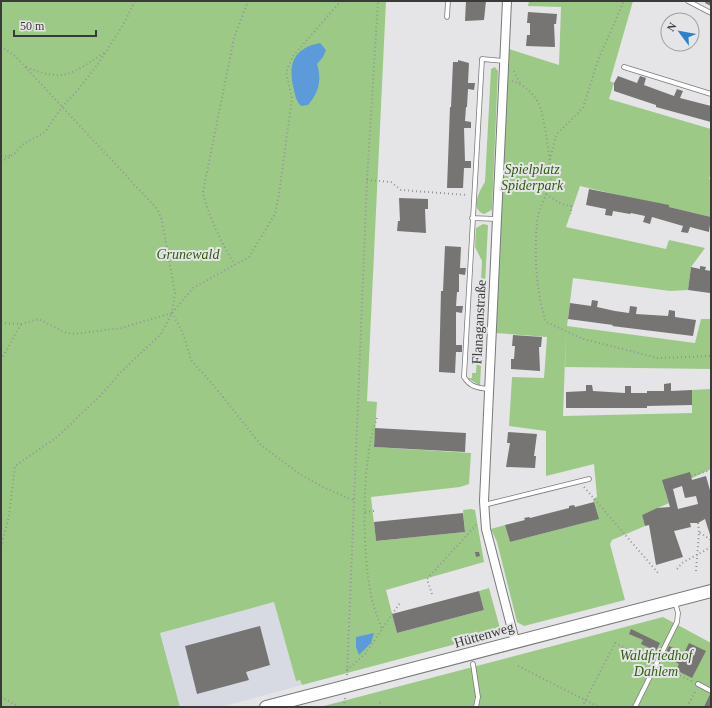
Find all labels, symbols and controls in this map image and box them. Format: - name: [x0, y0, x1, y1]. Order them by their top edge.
- scale bar: [14, 12, 96, 38]
- north arrow: [660, 12, 700, 52]
- text: 50 m: [20, 19, 45, 33]
- text: N: [664, 20, 679, 33]
- park label: Spielplatz Spiderpark: [501, 162, 564, 193]
- park label: Grunewald: [157, 247, 221, 262]
- street label: Flanaganstraße: [469, 279, 489, 365]
- street label: Hüttenweg: [452, 619, 516, 651]
- park label: Waldfriedhof Dahlem: [620, 648, 694, 679]

